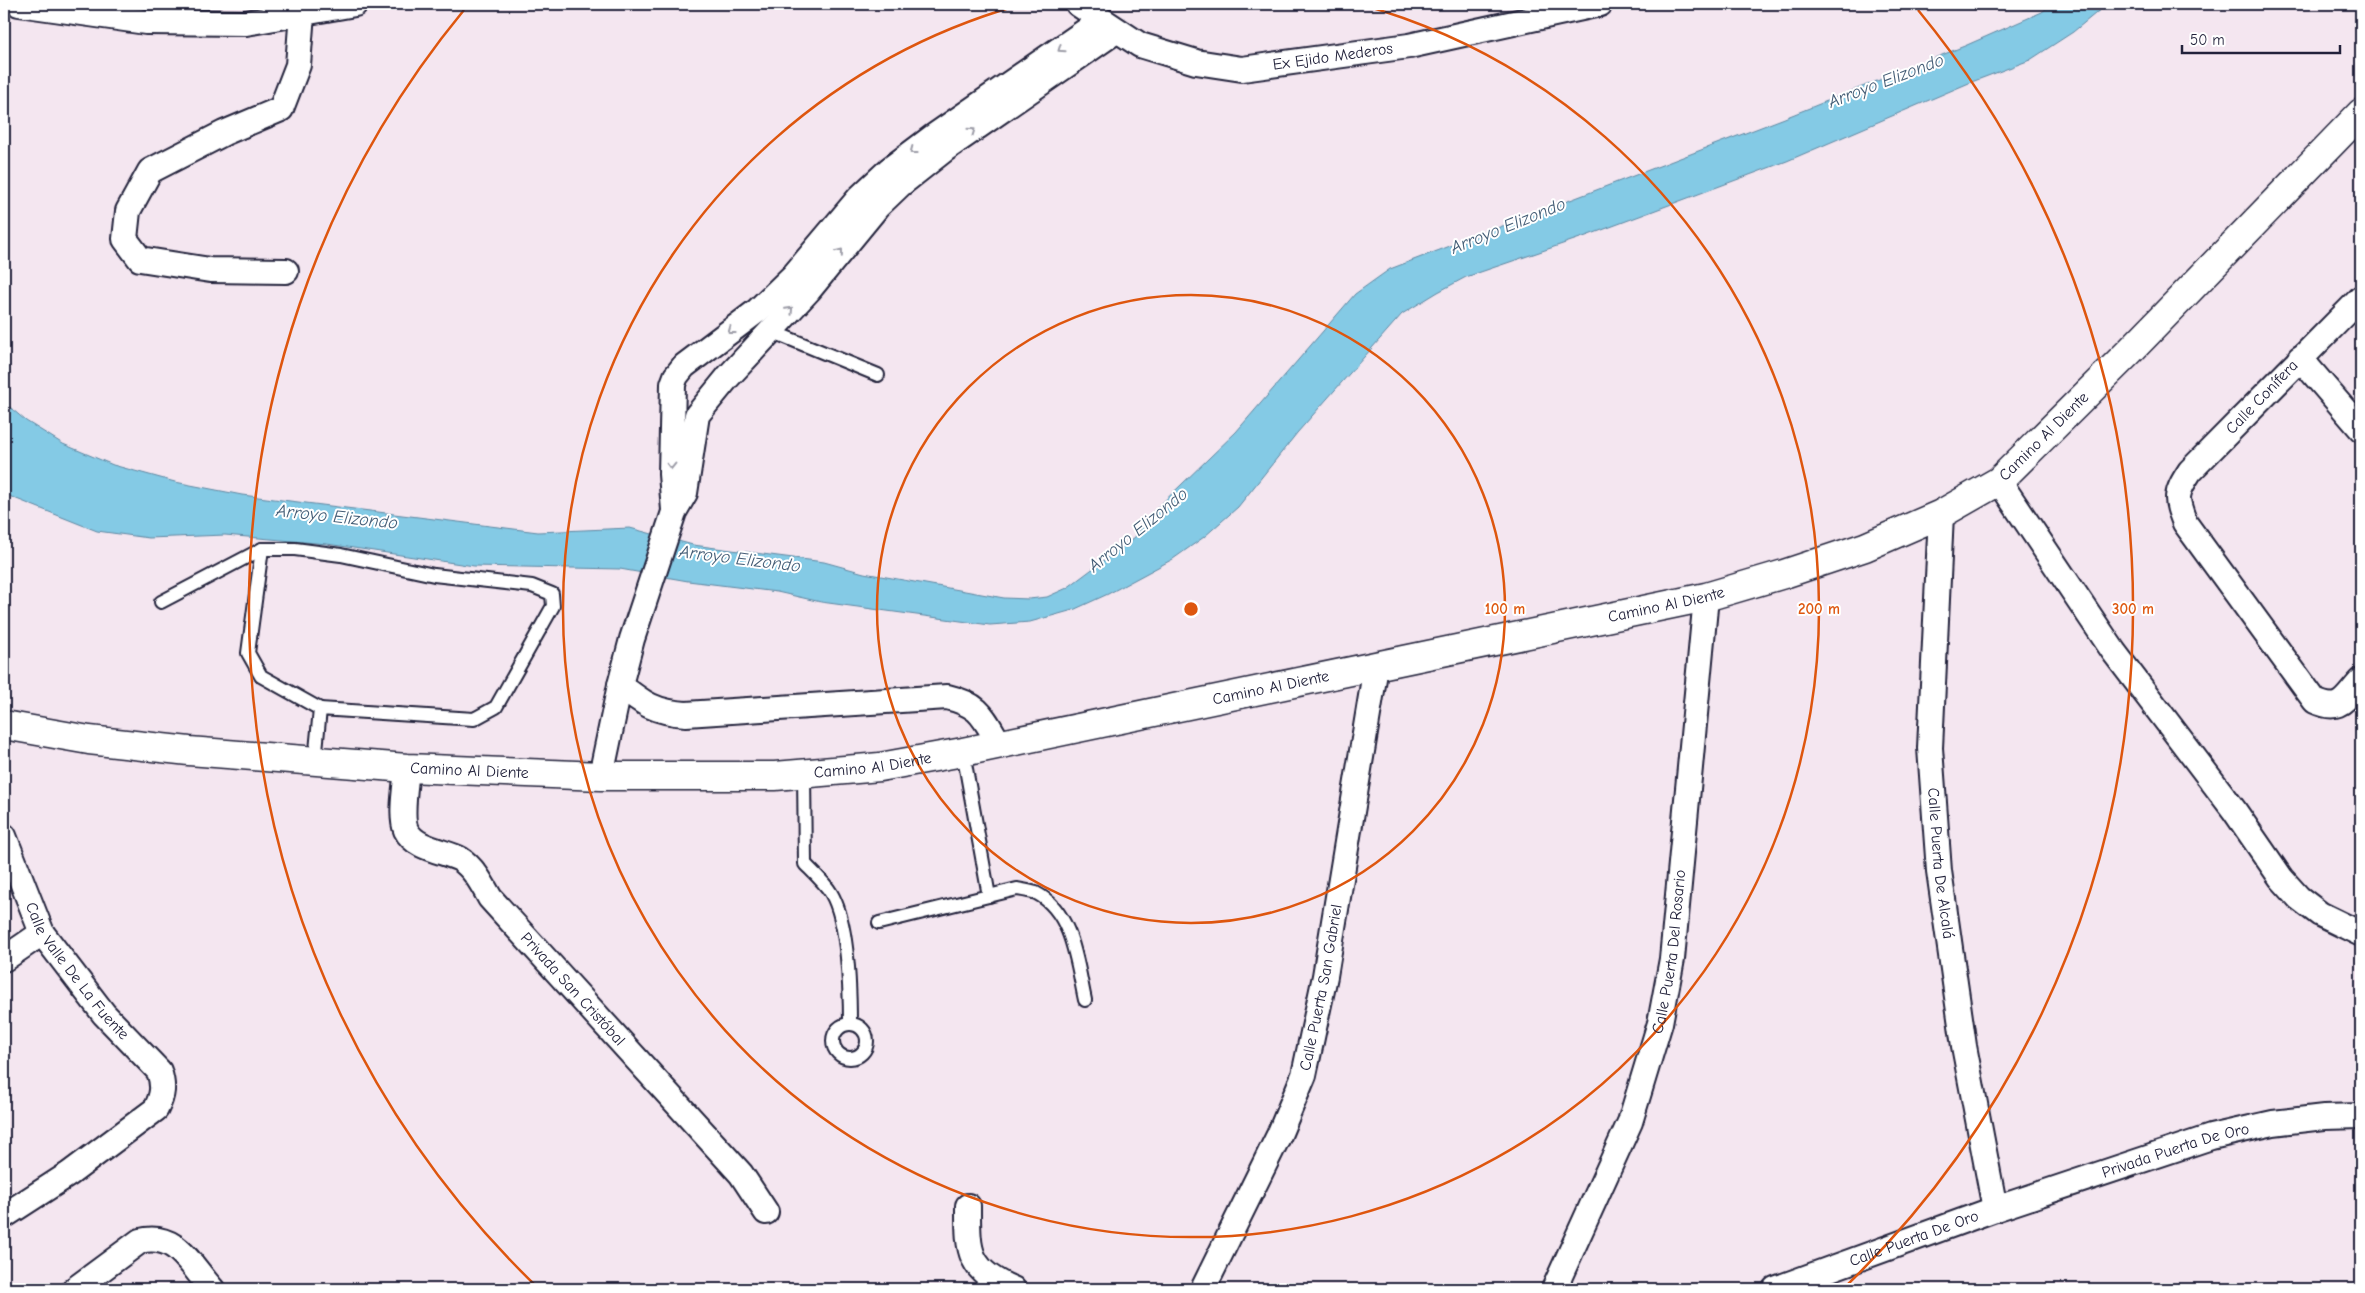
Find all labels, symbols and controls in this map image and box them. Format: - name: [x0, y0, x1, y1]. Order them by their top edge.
- scale bar: [2182, 22, 2340, 54]
- text: 50 m: [2190, 31, 2225, 49]
- street label: Ex Ejido Mederos: [1272, 39, 1394, 74]
- one-way arrow: [1057, 43, 1066, 52]
- water label: Arroyo Elizondo: [1824, 49, 1947, 113]
- one-way arrow: [966, 128, 976, 137]
- one-way arrow: [910, 146, 919, 154]
- water label: Arroyo Elizondo: [1446, 193, 1569, 259]
- one-way arrow: [835, 249, 843, 258]
- one-way arrow: [784, 307, 793, 316]
- one-way arrow: [728, 325, 737, 333]
- street label: Calle Conífera: [2222, 356, 2302, 438]
- street label: Camino Al Diente: [1995, 388, 2092, 485]
- one-way arrow: [666, 462, 676, 470]
- water label: Arroyo Elizondo: [1083, 483, 1192, 577]
- water label: Arroyo Elizondo: [274, 500, 399, 534]
- water label: Arroyo Elizondo: [677, 541, 802, 577]
- street label: Camino Al Diente: [1606, 583, 1727, 626]
- centre of rings: [1182, 600, 1200, 618]
- text: 100 m: [1485, 600, 1525, 618]
- text: 200 m: [1798, 600, 1840, 618]
- text: 300 m: [2112, 600, 2154, 618]
- street label: Camino Al Diente: [1211, 667, 1331, 709]
- street label: Camino Al Diente: [813, 749, 933, 782]
- street label: Camino Al Diente: [410, 759, 529, 782]
- street label: Calle Puerta De Alcalá: [1924, 787, 1958, 940]
- street label: Calle Puerta Del Rosario: [1648, 869, 1689, 1036]
- street label: Calle Valle De La Fuente: [22, 900, 133, 1043]
- street label: Calle Puerta San Gabriel: [1296, 903, 1346, 1072]
- street label: Privada San Cristóbal: [517, 929, 629, 1049]
- street label: Privada Puerta De Oro: [2100, 1120, 2251, 1182]
- street label: Calle Puerta De Oro: [1847, 1207, 1981, 1270]

